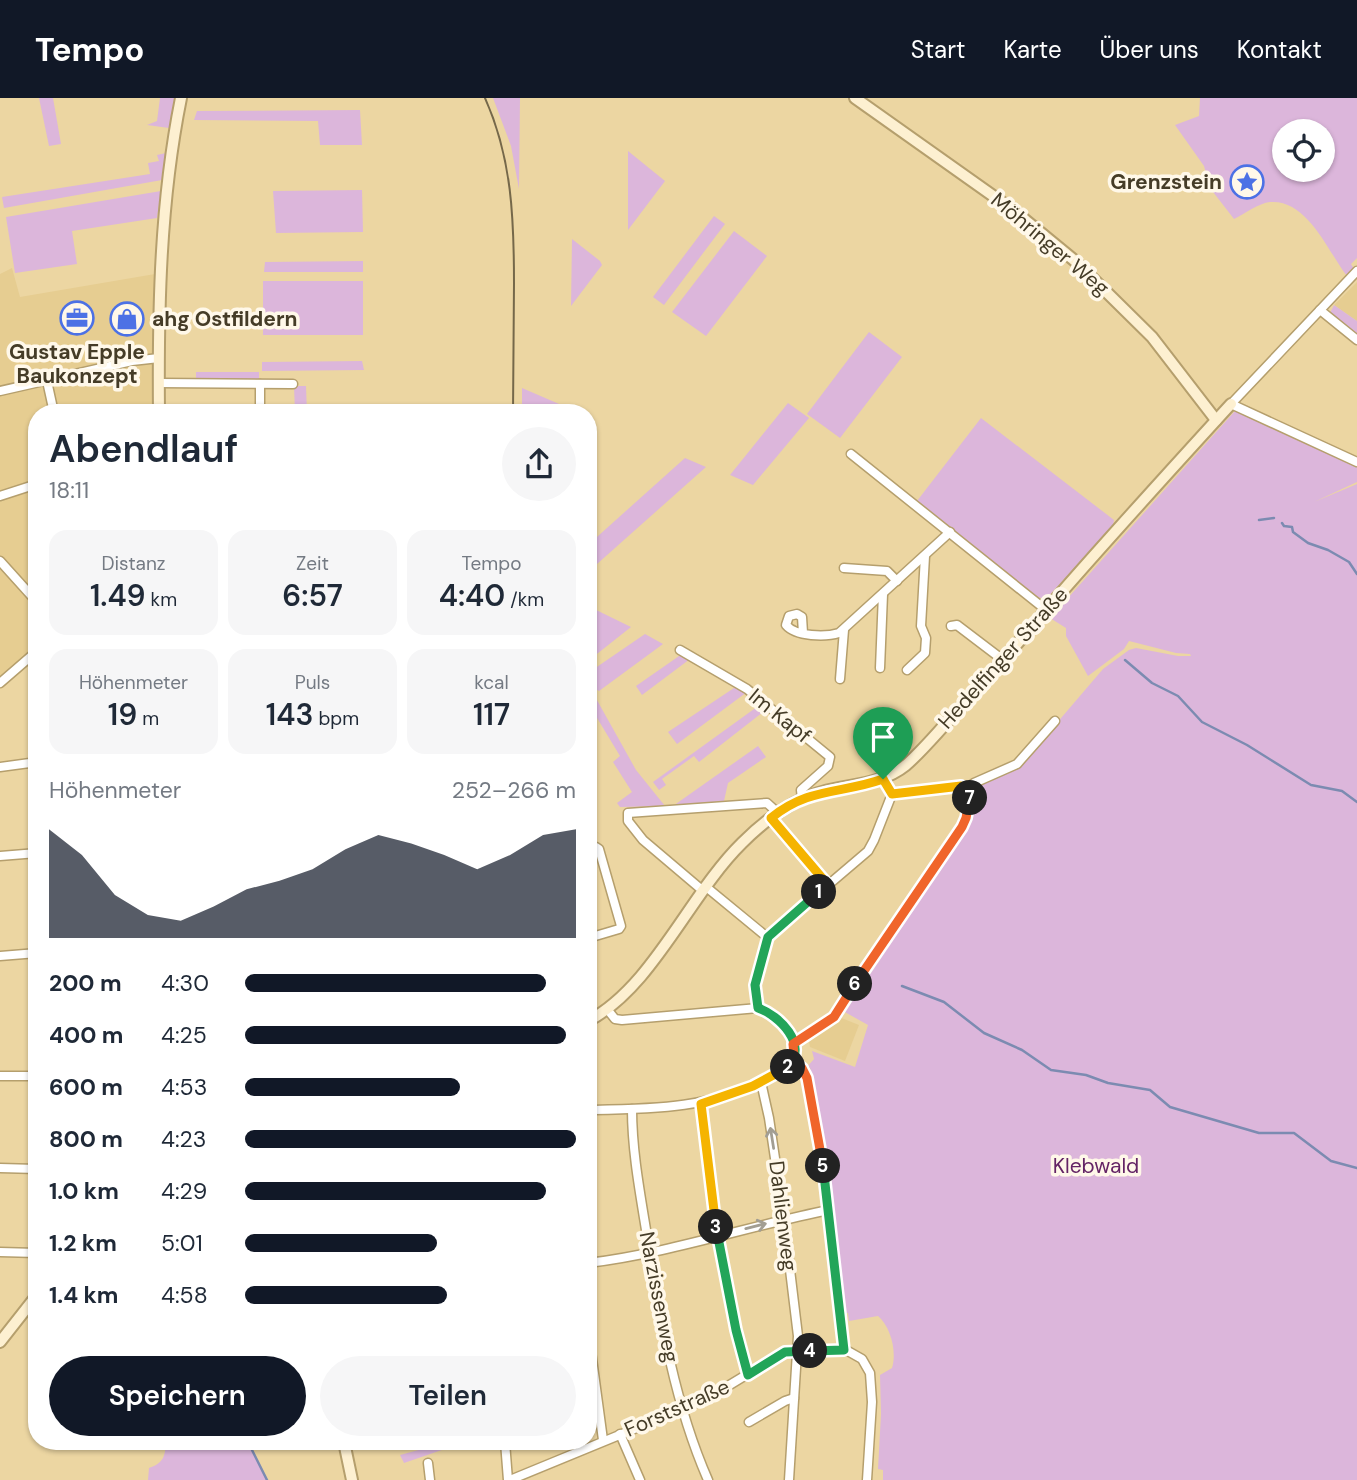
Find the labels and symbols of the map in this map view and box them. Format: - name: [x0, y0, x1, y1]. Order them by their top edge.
- place icon: Grenzstein: [1228, 163, 1266, 201]
- place label: Grenzstein: [1110, 168, 1222, 196]
- street label: Möhringer Weg: [985, 186, 1115, 302]
- office icon: Gustav Epple Baukonzept: [58, 299, 96, 337]
- shop icon: ahg Ostfildern: [108, 300, 146, 338]
- place label: ahg Ostfildern: [152, 305, 298, 333]
- place label: Gustav Epple Baukonzept: [9, 338, 145, 390]
- street label: Hedelfinger Straße: [932, 581, 1074, 735]
- street label: Im Kapf: [743, 682, 817, 750]
- pin: [853, 707, 913, 779]
- pin: 7: [953, 780, 988, 816]
- pin: 1: [802, 874, 836, 910]
- pin: 6: [838, 966, 872, 1001]
- pin: 2: [770, 1049, 806, 1084]
- one-way arrow: [765, 1127, 778, 1150]
- pin: 5: [806, 1148, 840, 1184]
- park label: Klebwald: [1053, 1152, 1139, 1180]
- street label: Dahlienweg: [762, 1159, 804, 1273]
- pin: 3: [698, 1210, 734, 1244]
- one-way arrow: [744, 1219, 766, 1232]
- street label: Narzissenweg: [633, 1229, 685, 1365]
- pin: 4: [792, 1334, 828, 1368]
- street label: Forststraße: [620, 1372, 734, 1444]

